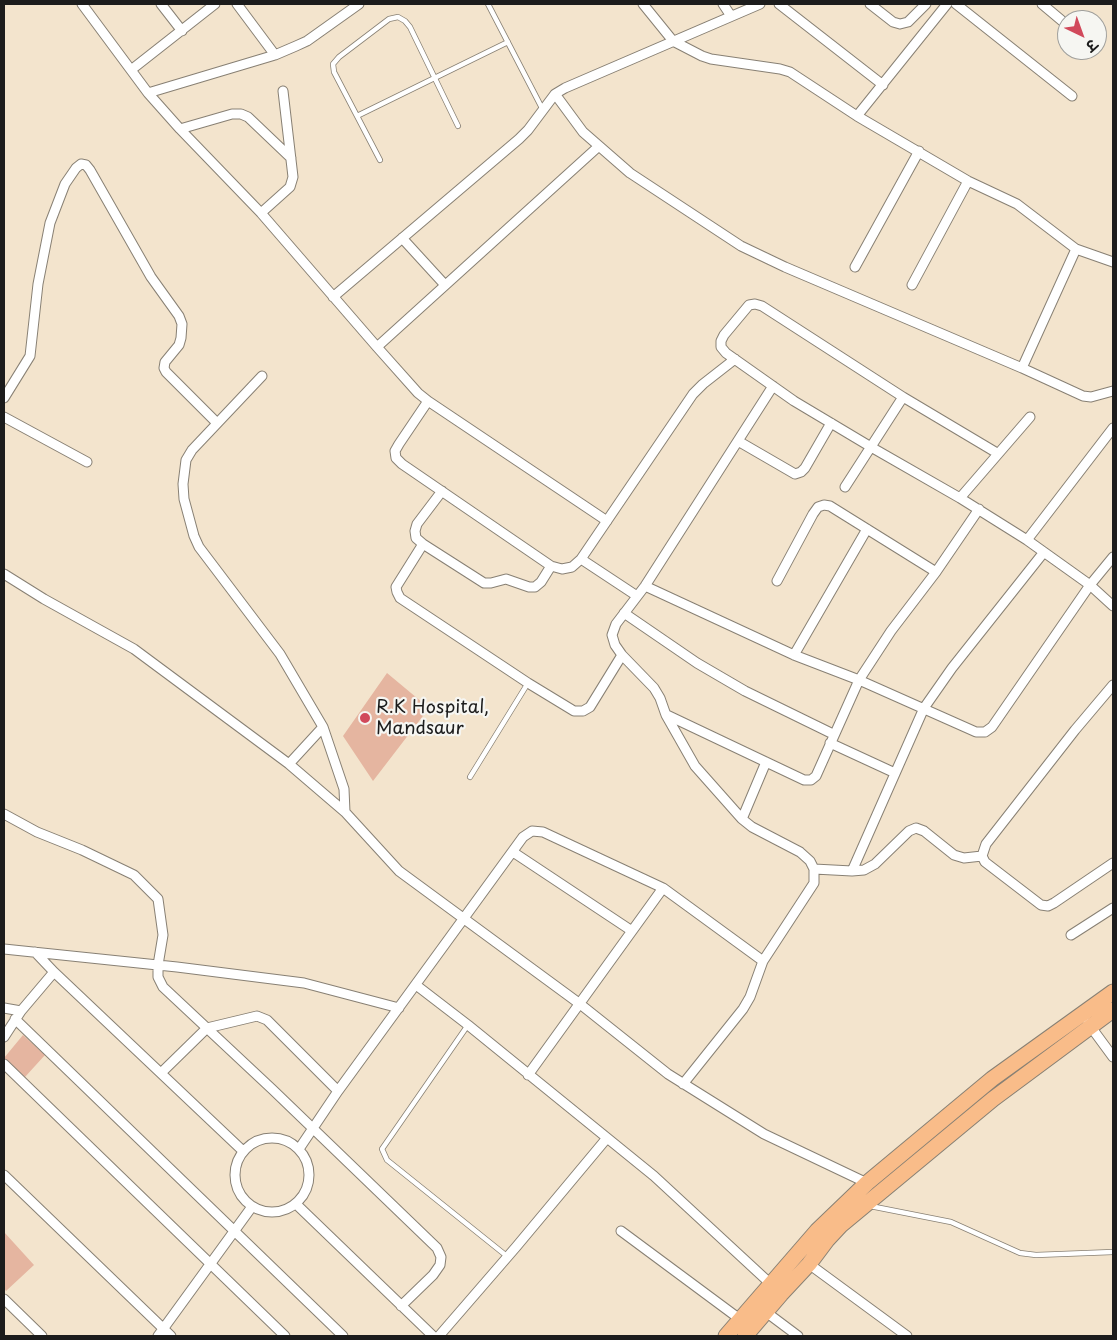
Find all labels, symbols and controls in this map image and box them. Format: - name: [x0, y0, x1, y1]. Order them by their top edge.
- north arrow: [1057, 10, 1107, 60]
- text: उ: [1081, 35, 1102, 57]
- place label: R.K Hospital, Mandsaur: [376, 697, 489, 740]
- marker: R.K Hospital, Mandsaur: [358, 711, 372, 725]

